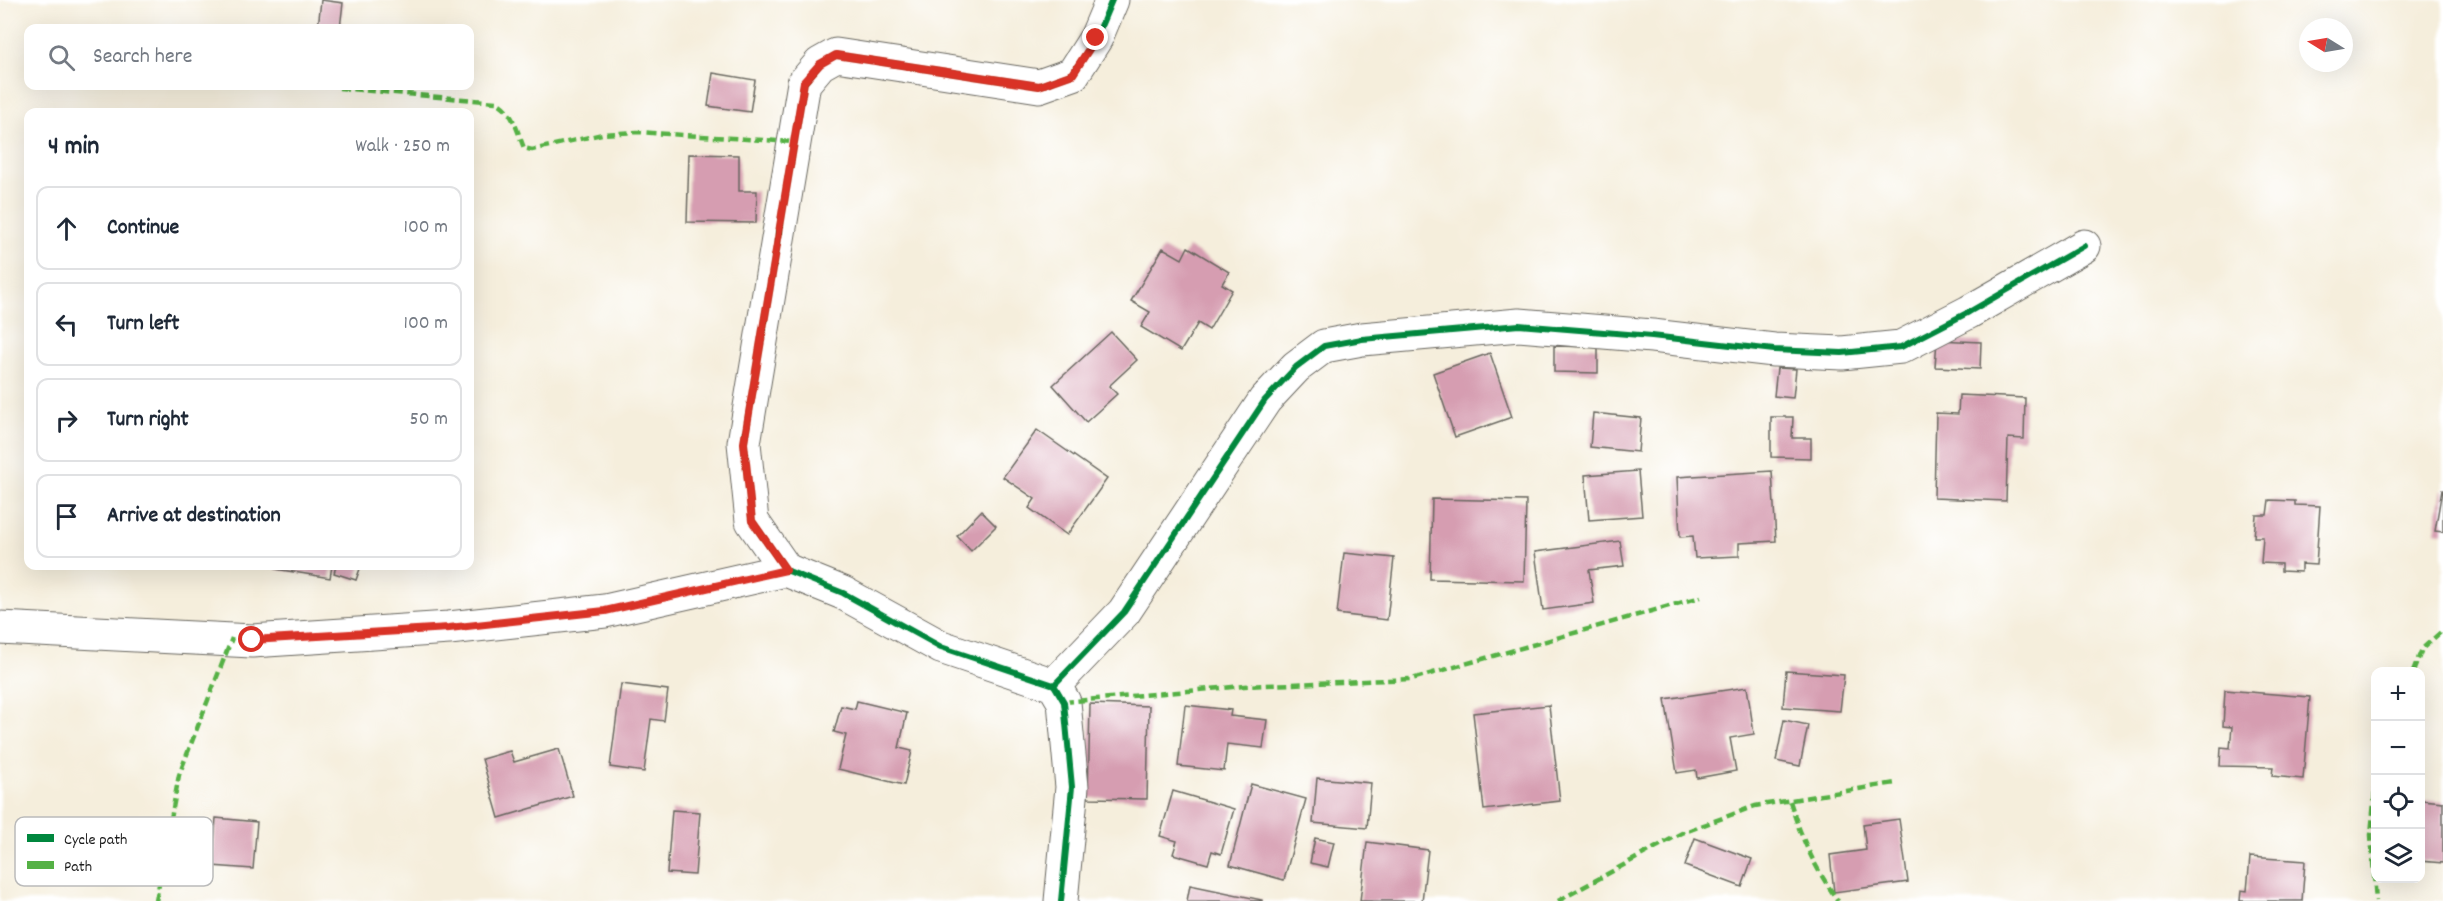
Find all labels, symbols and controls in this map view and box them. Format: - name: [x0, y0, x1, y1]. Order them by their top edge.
- north arrow: [2299, 18, 2353, 72]
- search box: [24, 24, 474, 90]
- route end: [1082, 24, 1108, 50]
- icon: search: [45, 41, 78, 74]
- text: Search here: [93, 42, 192, 73]
- text: 4 min: [48, 129, 99, 166]
- text: Walk · 250 m: [355, 133, 450, 161]
- icon: ahead: [50, 212, 83, 245]
- text: Continue: [107, 213, 179, 244]
- text: 100 m: [404, 214, 448, 242]
- icon: left: [50, 308, 83, 341]
- text: Turn left: [107, 309, 179, 340]
- text: 100 m: [404, 310, 448, 338]
- icon: right: [50, 404, 83, 437]
- text: Turn right: [107, 405, 189, 436]
- text: 50 m: [410, 406, 448, 434]
- icon: arrive: [50, 500, 83, 533]
- text: Arrive at destination: [107, 501, 281, 532]
- route start: [238, 626, 264, 652]
- map controls: [2371, 667, 2425, 883]
- button: +: [2371, 667, 2425, 721]
- button: −: [2371, 721, 2425, 775]
- button: locate: [2371, 775, 2425, 829]
- legend: [15, 817, 213, 886]
- text: Cycle path: [64, 829, 127, 852]
- button: layers: [2371, 829, 2425, 883]
- text: Path: [64, 856, 92, 879]

